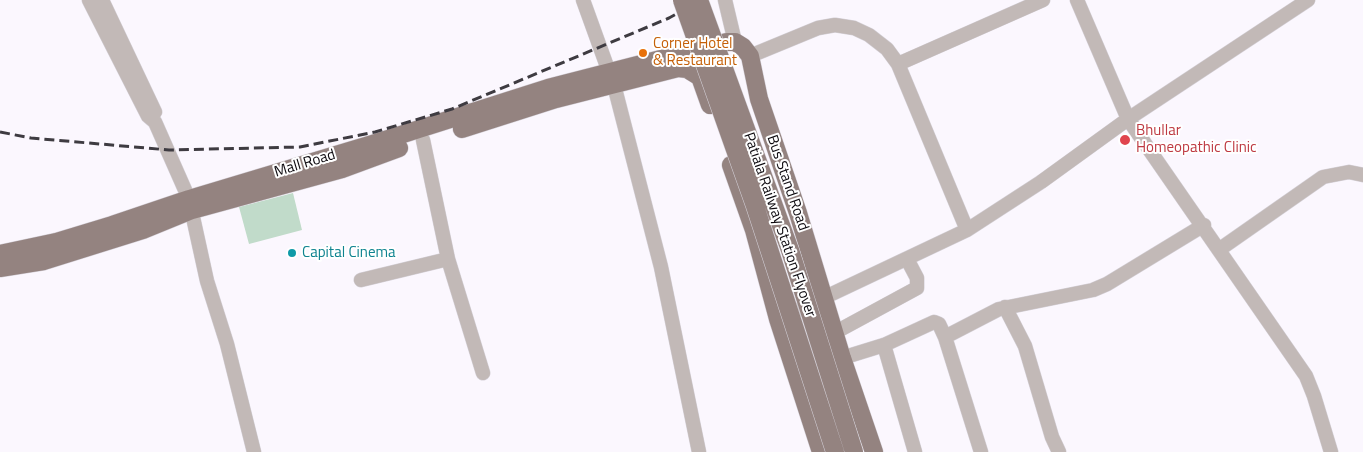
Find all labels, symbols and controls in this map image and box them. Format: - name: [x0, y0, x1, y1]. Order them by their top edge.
- place label: Corner Hotel & Restaurant: [653, 35, 737, 70]
- marker: Corner Hotel & Restaurant: [637, 47, 649, 59]
- place label: Bhullar Homeopathic Clinic: [1136, 122, 1257, 157]
- street label: Patiala Railway Station Flyover: [739, 130, 819, 320]
- street label: Bus Stand Road: [762, 133, 812, 233]
- marker: Bhullar Homeopathic Clinic: [1118, 133, 1132, 147]
- street label: Mall Road: [272, 146, 338, 182]
- place label: Capital Cinema: [302, 244, 396, 262]
- marker: Capital Cinema: [286, 247, 298, 259]

